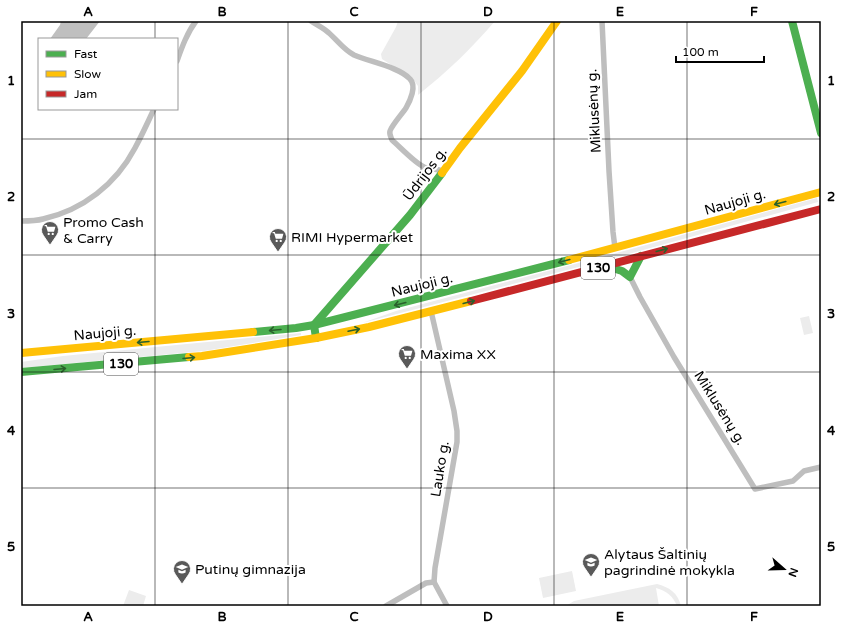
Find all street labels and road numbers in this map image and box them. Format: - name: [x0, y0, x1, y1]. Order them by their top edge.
- street label: Miklusėnų g.: [583, 68, 605, 154]
- street label: Ūdrijos g.: [399, 144, 451, 204]
- street label: Naujoji g.: [702, 185, 768, 219]
- road number: 130: [581, 257, 615, 279]
- street label: Naujoji g.: [389, 269, 455, 301]
- street label: Naujoji g.: [73, 322, 137, 344]
- road number: 130: [104, 353, 138, 375]
- street label: Miklusėnų g.: [690, 368, 750, 448]
- street label: Lauko g.: [427, 440, 453, 498]

